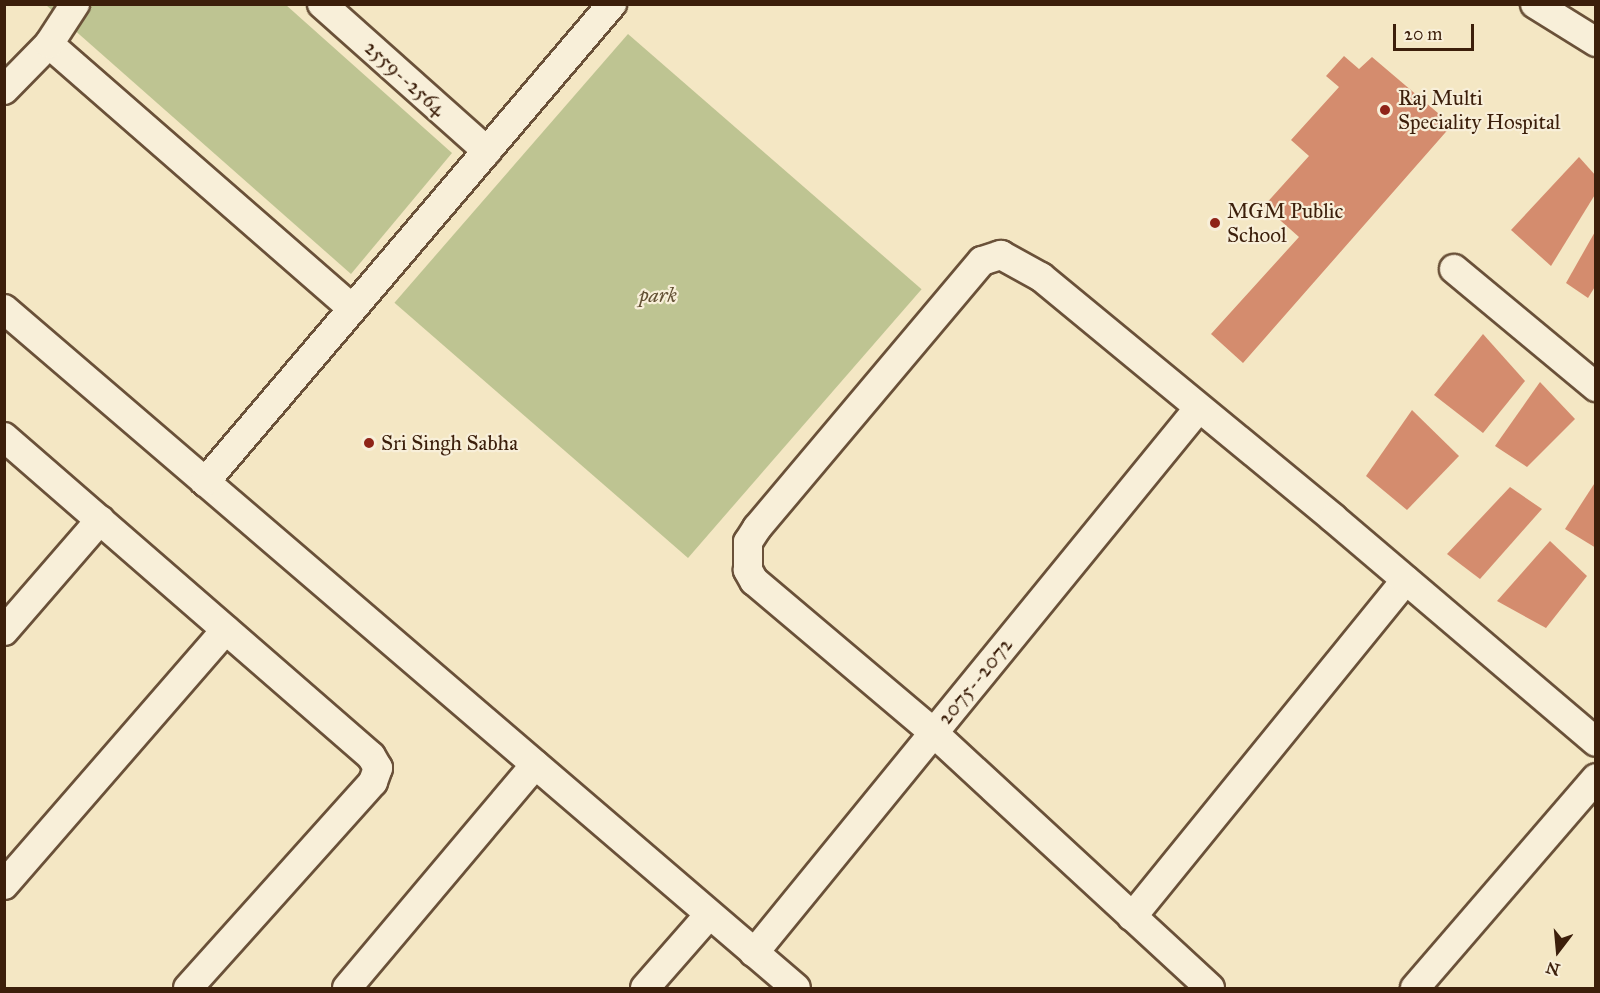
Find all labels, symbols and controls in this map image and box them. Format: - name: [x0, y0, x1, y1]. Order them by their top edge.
- scale bar: [1396, 12, 1477, 50]
- text: 20 m: [1404, 23, 1442, 45]
- street label: 2559--2564: [359, 35, 451, 121]
- place label: Raj Multi Speciality Hospital: [1398, 85, 1560, 135]
- marker: Raj Multi Speciality Hospital: [1376, 101, 1394, 119]
- place label: MGM Public School: [1227, 198, 1343, 248]
- marker: MGM Public School: [1208, 216, 1222, 230]
- park label: park: [639, 282, 677, 308]
- place label: Sri Singh Sabha: [381, 430, 518, 456]
- marker: Sri Singh Sabha: [362, 436, 376, 450]
- street label: 2075--2072: [932, 632, 1018, 730]
- north arrow: [1528, 921, 1588, 981]
- text: N: [1544, 958, 1562, 980]

